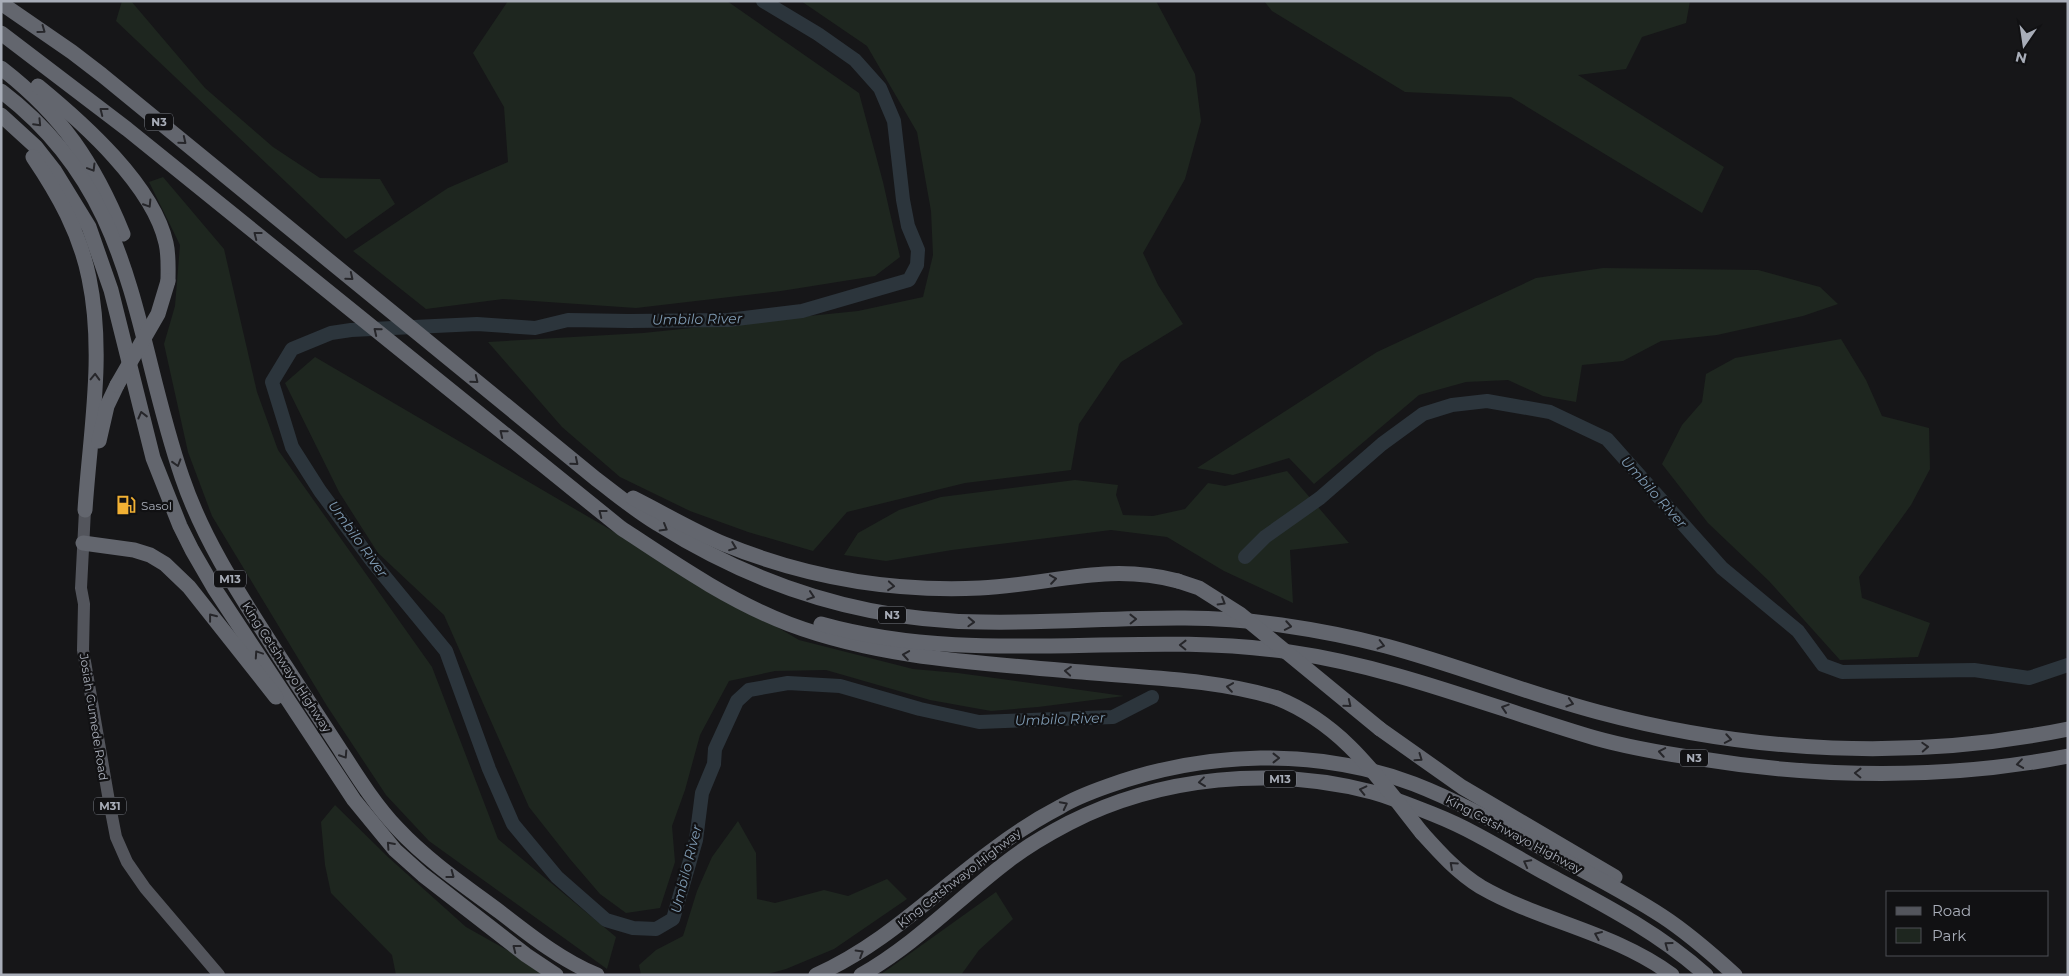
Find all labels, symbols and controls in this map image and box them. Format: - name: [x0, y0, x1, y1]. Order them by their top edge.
- north arrow: [1999, 20, 2049, 70]
- one-way arrow: [36, 24, 45, 33]
- text: N: [2014, 48, 2029, 68]
- one-way arrow: [100, 108, 109, 116]
- road number: N3: [145, 114, 173, 130]
- one-way arrow: [32, 117, 41, 126]
- one-way arrow: [177, 136, 186, 144]
- one-way arrow: [86, 163, 96, 172]
- one-way arrow: [142, 199, 152, 208]
- one-way arrow: [254, 232, 263, 240]
- one-way arrow: [344, 271, 353, 279]
- water label: Umbilo River: [652, 309, 743, 329]
- one-way arrow: [373, 327, 382, 336]
- one-way arrow: [90, 372, 100, 380]
- one-way arrow: [470, 375, 479, 384]
- one-way arrow: [137, 410, 148, 419]
- one-way arrow: [499, 430, 508, 439]
- water label: Umbilo River: [1617, 452, 1691, 532]
- one-way arrow: [570, 457, 579, 466]
- one-way arrow: [172, 458, 182, 466]
- fuel station icon: Sasol: [115, 494, 137, 516]
- water label: Umbilo River: [324, 497, 392, 581]
- place label: Sasol: [141, 498, 172, 513]
- one-way arrow: [599, 510, 608, 518]
- one-way arrow: [658, 521, 667, 531]
- one-way arrow: [729, 541, 737, 551]
- road number: M13: [214, 570, 246, 588]
- one-way arrow: [1049, 574, 1057, 585]
- one-way arrow: [887, 580, 895, 591]
- one-way arrow: [806, 591, 814, 601]
- one-way arrow: [1217, 595, 1226, 605]
- street label: King Cetshwayo Highway: [239, 599, 335, 735]
- road number: N3: [878, 606, 906, 624]
- one-way arrow: [210, 614, 218, 623]
- one-way arrow: [1130, 614, 1137, 624]
- one-way arrow: [967, 617, 975, 627]
- one-way arrow: [1284, 621, 1292, 631]
- one-way arrow: [1377, 639, 1386, 650]
- one-way arrow: [1179, 640, 1187, 651]
- one-way arrow: [255, 650, 264, 660]
- one-way arrow: [902, 650, 911, 660]
- street label: Josiah Gumede Road: [76, 652, 111, 781]
- one-way arrow: [1064, 666, 1072, 677]
- one-way arrow: [1225, 682, 1233, 693]
- one-way arrow: [1343, 698, 1352, 707]
- one-way arrow: [1565, 698, 1574, 708]
- one-way arrow: [1502, 704, 1510, 714]
- water label: Umbilo River: [1015, 708, 1106, 730]
- one-way arrow: [1724, 733, 1733, 743]
- one-way arrow: [1921, 742, 1929, 753]
- one-way arrow: [1657, 748, 1666, 758]
- one-way arrow: [337, 750, 347, 759]
- road number: N3: [1680, 750, 1708, 766]
- one-way arrow: [1414, 752, 1423, 761]
- one-way arrow: [1272, 753, 1280, 763]
- one-way arrow: [2015, 758, 2024, 768]
- one-way arrow: [1853, 768, 1861, 778]
- road number: M13: [1264, 771, 1296, 788]
- one-way arrow: [1198, 776, 1206, 787]
- one-way arrow: [1359, 785, 1368, 796]
- street label: King Cetshwayo Highway: [1443, 792, 1585, 877]
- road number: M31: [94, 798, 126, 814]
- one-way arrow: [1059, 801, 1068, 811]
- water label: Umbilo River: [666, 823, 706, 915]
- street label: King Cetshwayo Highway: [894, 825, 1024, 931]
- one-way arrow: [387, 841, 396, 850]
- one-way arrow: [1524, 859, 1533, 869]
- one-way arrow: [1449, 862, 1458, 871]
- one-way arrow: [445, 869, 455, 878]
- legend: [1886, 891, 2049, 956]
- text: Road: [1932, 901, 1971, 920]
- text: Park: [1932, 926, 1966, 945]
- one-way arrow: [1594, 931, 1603, 942]
- one-way arrow: [1664, 942, 1674, 951]
- one-way arrow: [513, 945, 522, 953]
- one-way arrow: [854, 949, 863, 959]

